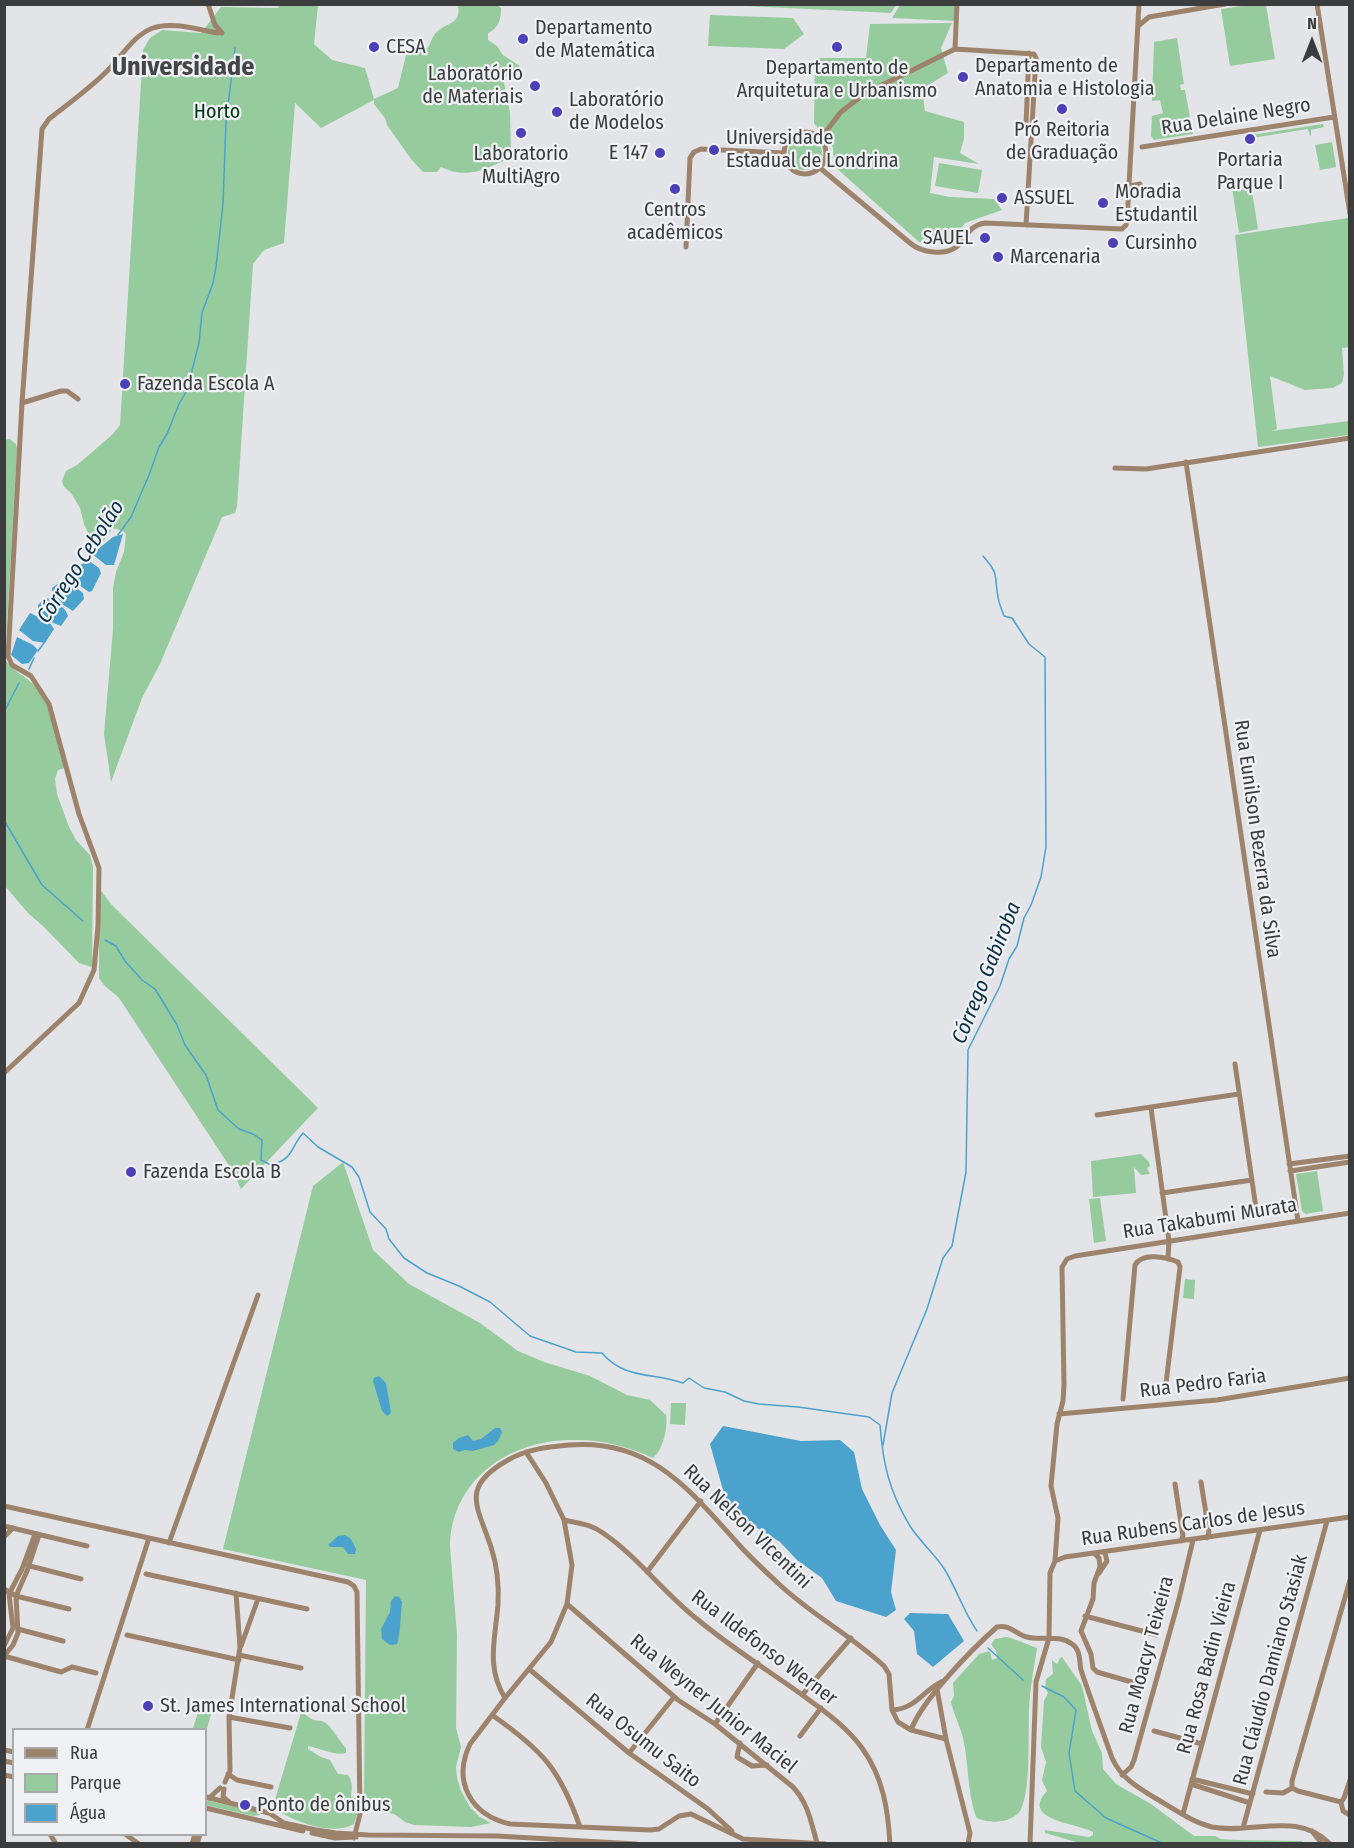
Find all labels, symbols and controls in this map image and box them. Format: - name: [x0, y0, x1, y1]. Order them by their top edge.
- north arrow: [1282, 12, 1342, 72]
- text: N: [1307, 14, 1317, 33]
- place label: Departamento de Matemática: [535, 16, 655, 63]
- marker: Departamento de Matemática: [516, 32, 530, 46]
- place label: CESA: [386, 35, 426, 59]
- marker: CESA: [367, 40, 381, 54]
- marker: Departamento de Arquitetura e Urbanismo: [830, 40, 844, 54]
- district label: Universidade: [112, 52, 254, 84]
- place label: Departamento de Anatomia e Histologia: [975, 54, 1155, 101]
- place label: Departamento de Arquitetura e Urbanismo: [737, 56, 937, 103]
- place label: Laboratório de Materiais: [422, 62, 523, 109]
- marker: Departamento de Anatomia e Histologia: [956, 70, 970, 84]
- marker: Laboratório de Materiais: [528, 79, 542, 93]
- place label: Laboratório de Modelos: [569, 88, 664, 135]
- street label: Rua Delaine Negro: [1160, 93, 1312, 141]
- park label: Horto: [194, 100, 240, 124]
- marker: Pró Reitoria de Graduação: [1055, 102, 1069, 116]
- marker: Laboratório de Modelos: [550, 105, 564, 119]
- place label: Pró Reitoria de Graduação: [1006, 118, 1118, 165]
- marker: Laboratorio MultiAgro: [514, 126, 528, 140]
- place label: Universidade Estadual de Londrina: [726, 126, 899, 173]
- marker: Portaria Parque I: [1243, 132, 1257, 146]
- place label: E 147: [609, 141, 648, 165]
- place label: Laboratorio MultiAgro: [473, 142, 569, 189]
- marker: Universidade Estadual de Londrina: [707, 143, 721, 157]
- marker: E 147: [653, 146, 667, 160]
- place label: Portaria Parque I: [1217, 148, 1283, 195]
- place label: Moradia Estudantil: [1115, 180, 1198, 227]
- marker: Centros acadêmicos: [668, 182, 682, 196]
- place label: ASSUEL: [1014, 186, 1074, 210]
- marker: ASSUEL: [995, 191, 1009, 205]
- marker: Moradia Estudantil: [1096, 196, 1110, 210]
- place label: Centros acadêmicos: [627, 198, 723, 245]
- place label: SAUEL: [923, 226, 973, 250]
- marker: SAUEL: [978, 231, 992, 245]
- place label: Cursinho: [1125, 231, 1197, 255]
- marker: Cursinho: [1106, 236, 1120, 250]
- place label: Marcenaria: [1010, 245, 1101, 269]
- marker: Marcenaria: [991, 250, 1005, 264]
- place label: Fazenda Escola A: [137, 372, 274, 396]
- marker: Fazenda Escola A: [118, 377, 132, 391]
- water label: Córrego Cebolão: [32, 496, 130, 628]
- street label: Rua Eunilson Bezerra da Silva: [1228, 718, 1286, 960]
- water label: Córrego Gabiroba: [947, 898, 1027, 1048]
- place label: Fazenda Escola B: [143, 1160, 281, 1184]
- marker: Fazenda Escola B: [124, 1165, 138, 1179]
- street label: Rua Takabumi Murata: [1121, 1193, 1299, 1245]
- street label: Rua Pedro Faria: [1138, 1364, 1268, 1404]
- street label: Rua Nelson VIcentini: [678, 1460, 816, 1594]
- street label: Rua Rubens Carlos de Jesus: [1080, 1496, 1306, 1552]
- street label: Rua Cláudio Damiano Stasiak: [1229, 1552, 1313, 1788]
- street label: Rua Moacyr Teixeira: [1114, 1574, 1180, 1736]
- street label: Rua Rosa Badin Vieira: [1172, 1579, 1242, 1757]
- street label: Rua Ildefonso Werner: [686, 1585, 842, 1711]
- street label: Rua Weyner Junior Maciel: [625, 1629, 801, 1779]
- street label: Rua Osumu Saito: [581, 1689, 705, 1793]
- place label: St. James International School: [160, 1694, 406, 1718]
- marker: St. James International School: [141, 1699, 155, 1713]
- legend: [12, 1728, 207, 1836]
- text: Rua: [70, 1742, 98, 1764]
- text: Parque: [70, 1772, 121, 1794]
- place label: Ponto de ônibus: [257, 1793, 390, 1817]
- marker: Ponto de ônibus: [238, 1798, 252, 1812]
- text: Água: [70, 1802, 106, 1824]

